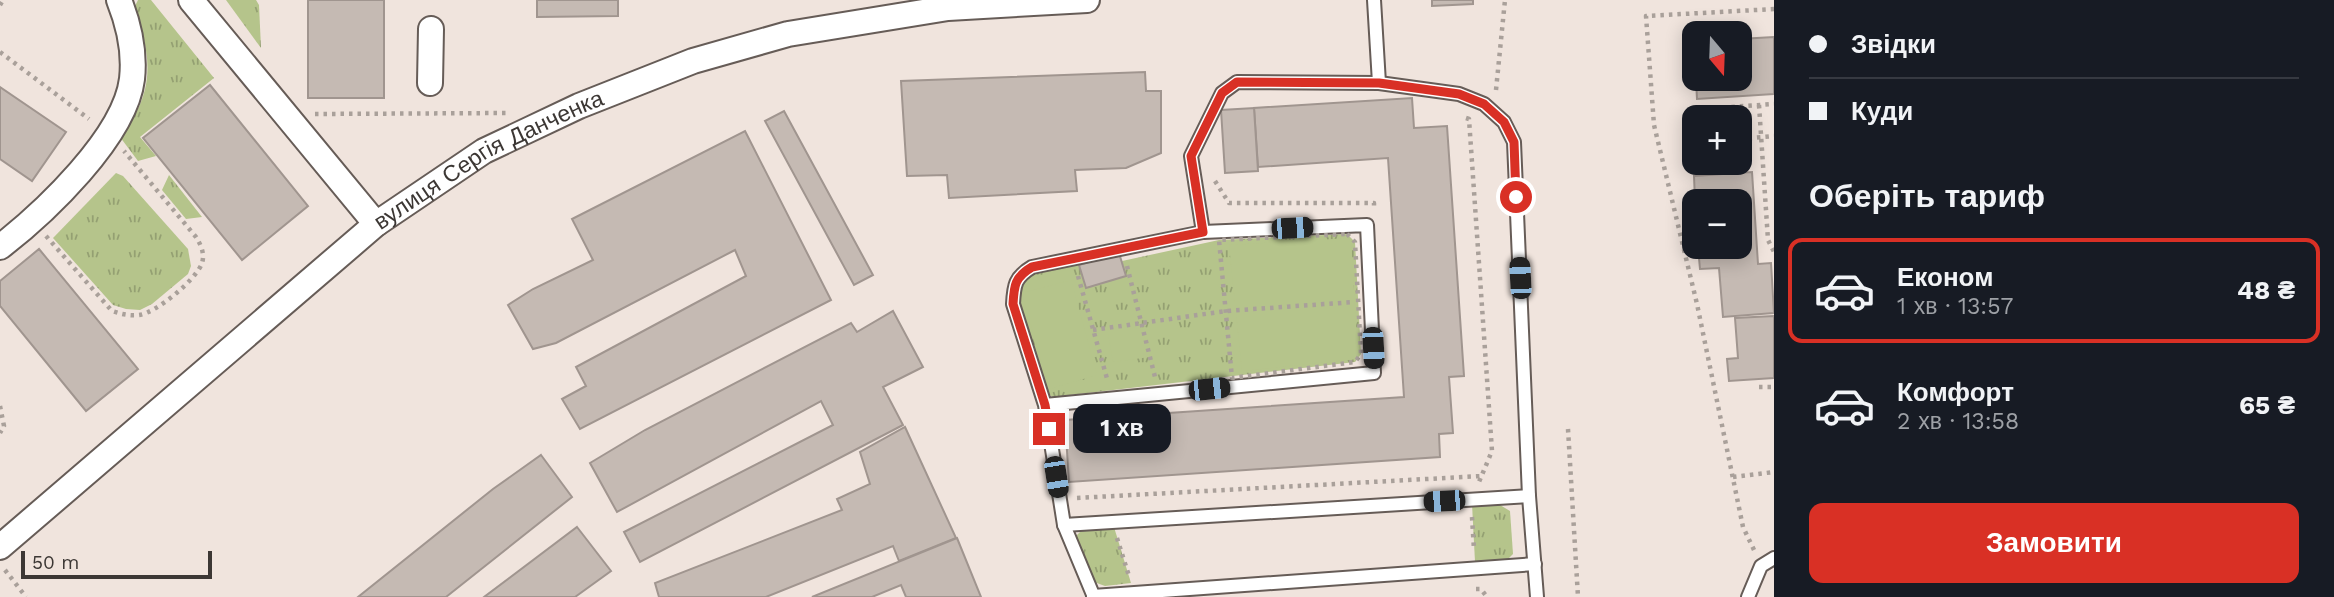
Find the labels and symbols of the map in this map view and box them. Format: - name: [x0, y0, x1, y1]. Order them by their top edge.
- north arrow: [1682, 21, 1752, 91]
- street label: вулиця Сергія Данченка: [369, 85, 608, 236]
- route start: [1500, 181, 1532, 213]
- car: [1271, 216, 1314, 240]
- car: [1509, 256, 1532, 300]
- car: [1362, 326, 1385, 370]
- car: [1188, 376, 1231, 402]
- callout: 1 хв: [1074, 404, 1172, 453]
- route end: [1033, 413, 1065, 445]
- car: [1043, 455, 1070, 499]
- car: [1423, 489, 1466, 513]
- scale bar: [21, 548, 212, 580]

